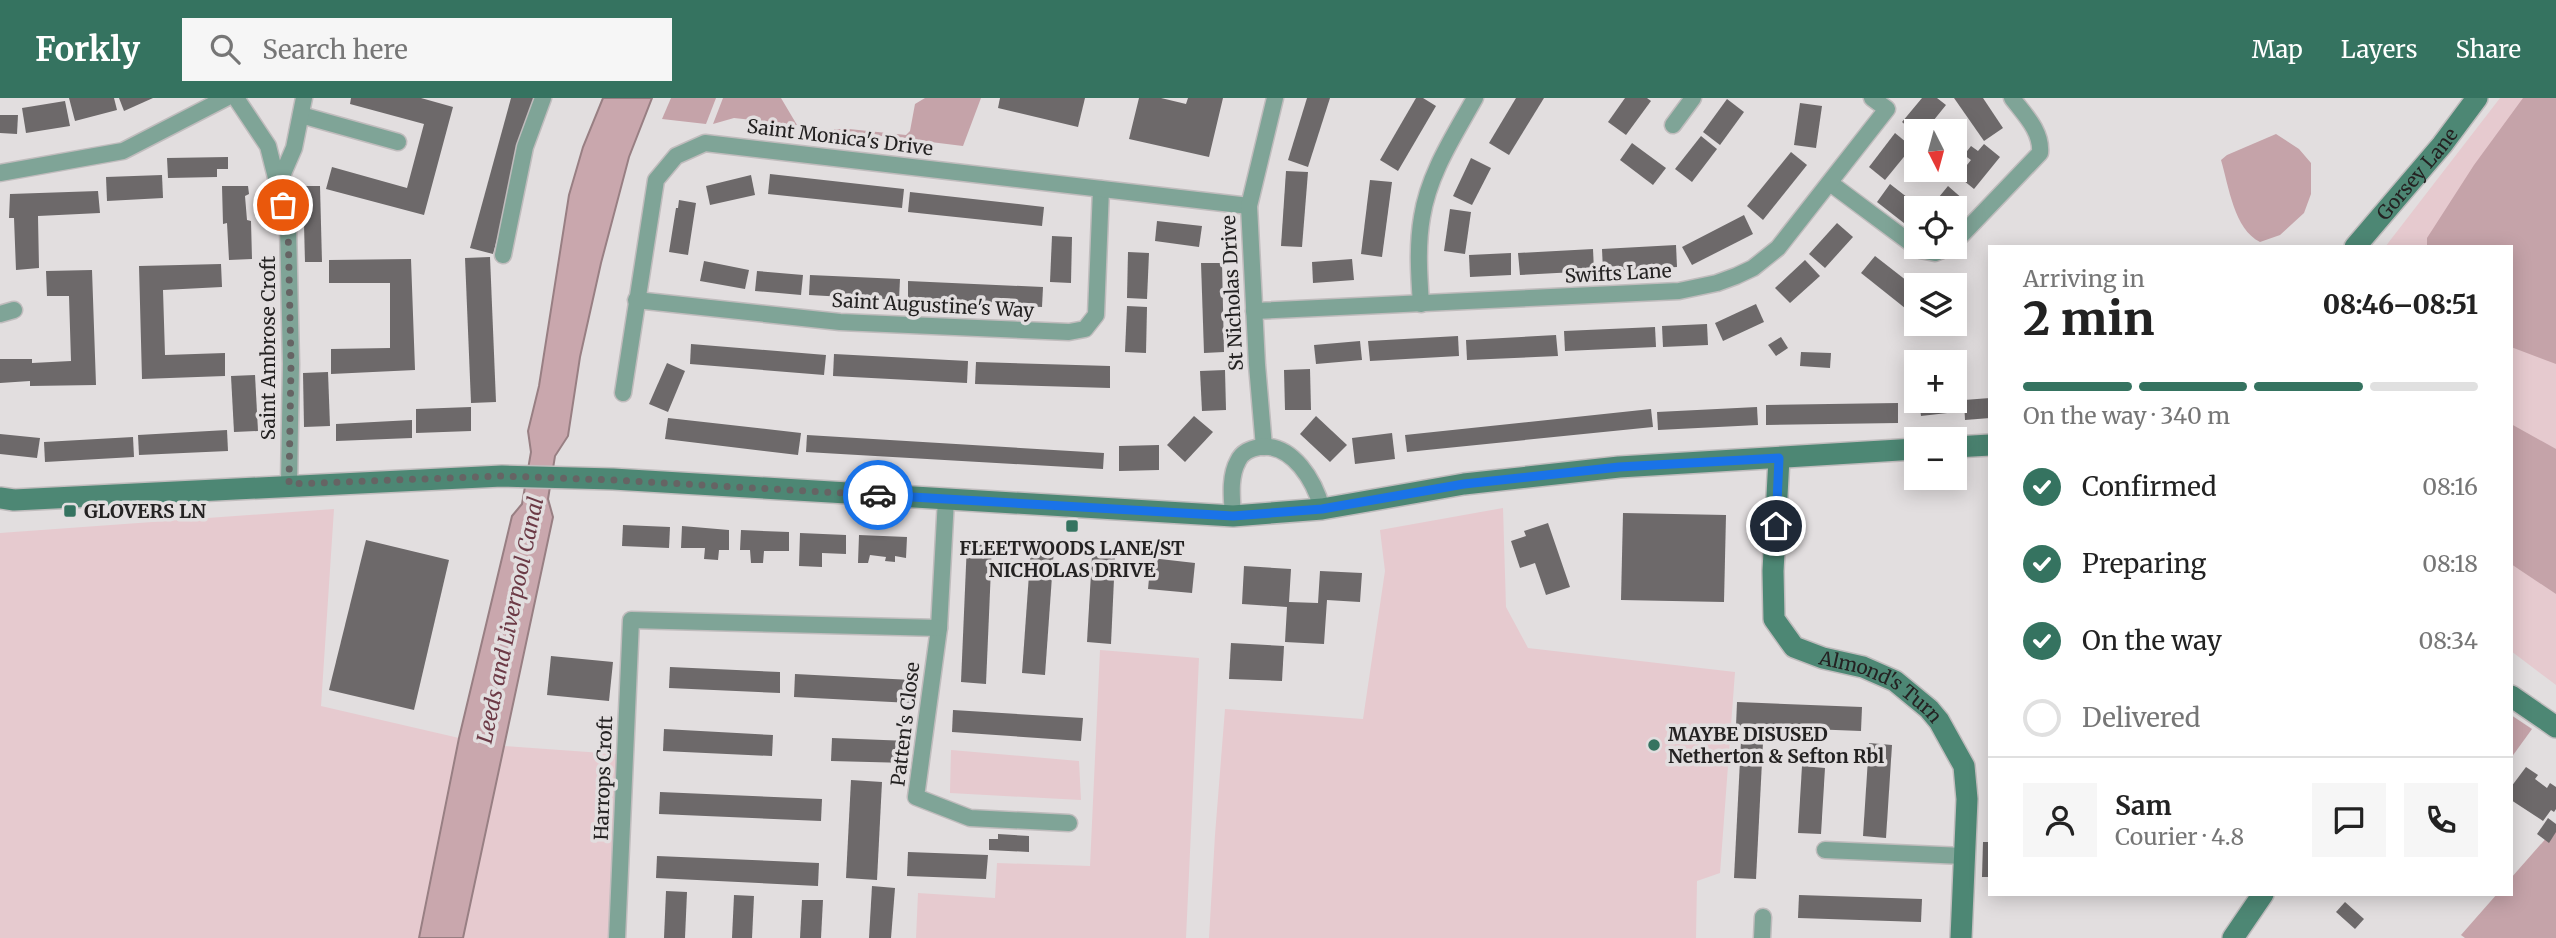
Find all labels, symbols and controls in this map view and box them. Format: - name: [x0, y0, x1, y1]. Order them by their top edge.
- search box: [182, 18, 672, 81]
- text: Forkly: [35, 29, 140, 70]
- icon: search: [206, 30, 244, 68]
- text: Search here: [262, 33, 408, 66]
- text: Map: [2252, 34, 2303, 65]
- text: Layers: [2341, 34, 2417, 65]
- text: Share: [2455, 34, 2521, 65]
- street label: Saint Monica's Drive: [746, 114, 934, 160]
- north arrow: [1904, 119, 1967, 182]
- map controls: [1904, 119, 1967, 490]
- street label: Gorsey Lane: [2371, 123, 2463, 225]
- pin: [253, 175, 313, 235]
- icon: bag: [264, 186, 302, 224]
- button: locate: [1904, 196, 1967, 259]
- street label: St Nicholas Drive: [1216, 215, 1248, 371]
- street label: Saint Ambrose Croft: [256, 255, 280, 440]
- street label: Swifts Lane: [1564, 258, 1672, 288]
- text: Arriving in: [2023, 264, 2145, 293]
- button: layers: [1904, 273, 1967, 336]
- street label: Saint Augustine's Way: [831, 288, 1035, 322]
- text: 08:46–08:51: [2323, 288, 2478, 321]
- text: 2 min: [2023, 290, 2155, 348]
- button: +: [1904, 350, 1967, 413]
- text: On the way · 340 m: [2023, 401, 2230, 430]
- button: −: [1904, 427, 1967, 490]
- courier: [843, 460, 913, 530]
- icon: check: [2023, 468, 2061, 506]
- text: Confirmed: [2082, 470, 2217, 503]
- text: 08:16: [2422, 472, 2478, 501]
- icon: car: [859, 476, 897, 514]
- water label: Leeds and Liverpool Canal: [471, 494, 549, 746]
- pin: [1746, 496, 1806, 556]
- place label: GLOVERS LN: [84, 499, 206, 523]
- marker: GLOVERS LN: [62, 503, 78, 519]
- icon: home: [1757, 507, 1795, 545]
- marker: FLEETWOODS LANE/ST NICHOLAS DRIVE: [1064, 518, 1080, 534]
- place label: FLEETWOODS LANE/ST NICHOLAS DRIVE: [959, 536, 1185, 582]
- icon: check: [2023, 545, 2061, 583]
- text: Preparing: [2082, 547, 2206, 580]
- text: 08:18: [2422, 549, 2478, 578]
- icon: check: [2023, 622, 2061, 660]
- text: On the way: [2082, 624, 2222, 657]
- text: 08:34: [2418, 626, 2478, 655]
- street label: Almond's Turn: [1816, 645, 1948, 728]
- street label: Patten's Close: [885, 660, 925, 788]
- text: Delivered: [2082, 701, 2201, 734]
- street label: Harrops Croft: [589, 715, 617, 841]
- place label: MAYBE DISUSED Netherton & Sefton Rbl: [1668, 722, 1884, 768]
- marker: MAYBE DISUSED Netherton & Sefton Rbl: [1646, 737, 1662, 753]
- button: person: [2023, 783, 2097, 857]
- button: chat: [2312, 783, 2386, 857]
- button: phone: [2404, 783, 2478, 857]
- text: Sam: [2115, 789, 2172, 822]
- text: Courier · 4.8: [2115, 822, 2244, 851]

